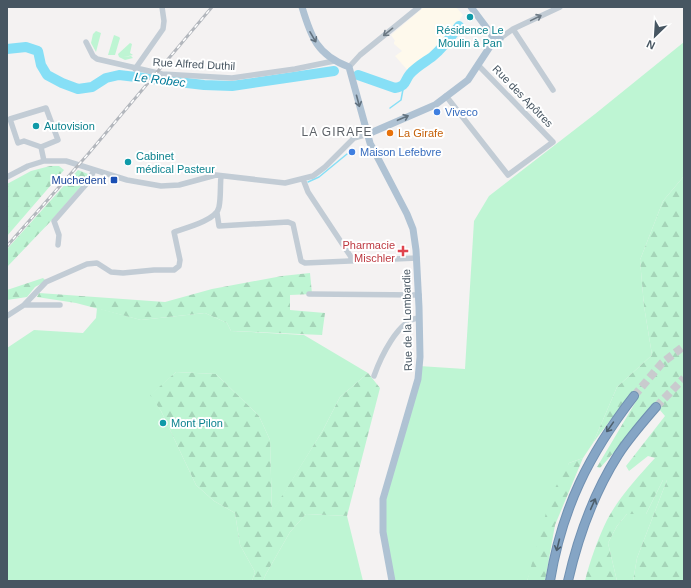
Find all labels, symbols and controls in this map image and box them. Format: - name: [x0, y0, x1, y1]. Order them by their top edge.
- marker: Résidence Le Moulin à Pan: [465, 12, 475, 22]
- one-way arrow: [530, 14, 542, 21]
- north arrow: [635, 16, 675, 56]
- place label: Résidence Le Moulin à Pan: [436, 24, 504, 49]
- one-way arrow: [383, 27, 394, 36]
- one-way arrow: [310, 31, 318, 43]
- text: N: [645, 38, 657, 52]
- street label: Rue Alfred Duthil: [152, 56, 236, 72]
- street label: Rue des Apôtres: [490, 63, 556, 130]
- water label: Le Robec: [134, 70, 186, 90]
- one-way arrow: [355, 94, 362, 107]
- place label: Viveco: [445, 106, 478, 118]
- marker: Viveco: [432, 107, 442, 117]
- one-way arrow: [397, 114, 409, 121]
- place label: Autovision: [44, 120, 95, 132]
- marker: Autovision: [31, 121, 41, 131]
- district label: LA GIRAFE: [301, 125, 373, 139]
- place label: La Girafe: [398, 127, 443, 139]
- marker: La Girafe: [385, 128, 395, 138]
- place label: Maison Lefebvre: [360, 146, 441, 158]
- marker: Maison Lefebvre: [347, 147, 357, 157]
- place label: Cabinet médical Pasteur: [136, 150, 215, 175]
- marker: Cabinet médical Pasteur: [123, 157, 133, 167]
- place label: Muchedent: [52, 174, 106, 186]
- marker: Muchedent: [109, 175, 119, 185]
- place label: Pharmacie Mischler: [342, 239, 395, 264]
- marker: Pharmacie Mischler: [398, 246, 408, 256]
- street label: Rue de la Lombardie: [400, 269, 414, 371]
- place label: Mont Pilon: [171, 417, 223, 429]
- marker: Mont Pilon: [158, 418, 168, 428]
- one-way arrow: [606, 421, 614, 432]
- one-way arrow: [590, 499, 597, 511]
- one-way arrow: [553, 538, 561, 551]

